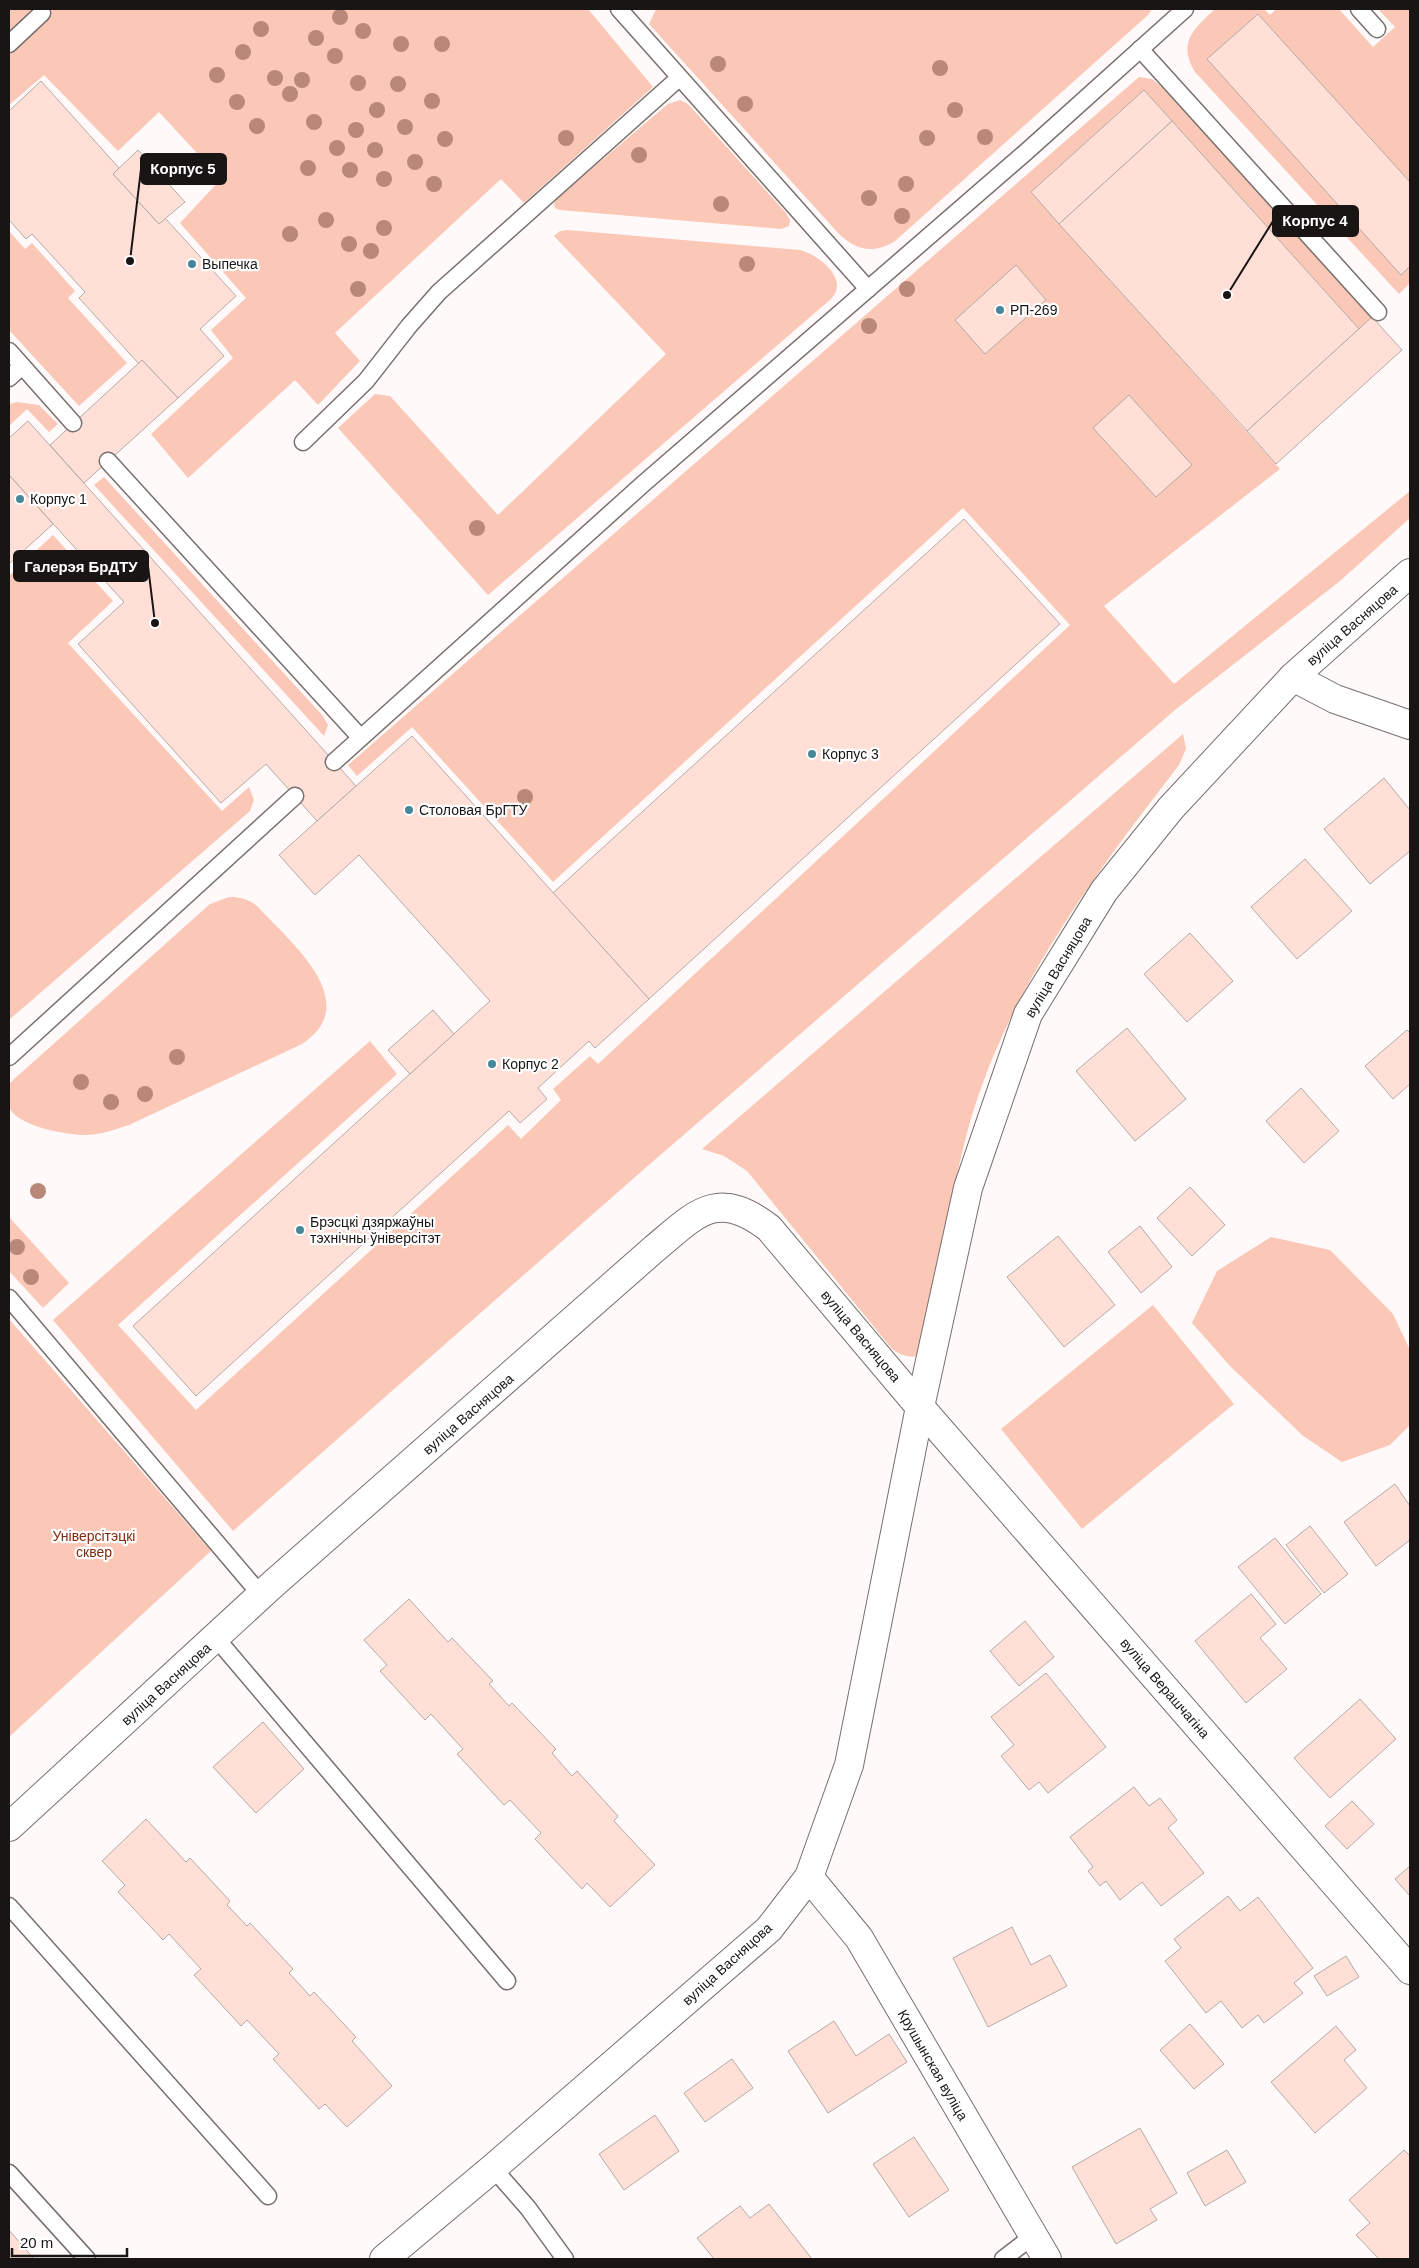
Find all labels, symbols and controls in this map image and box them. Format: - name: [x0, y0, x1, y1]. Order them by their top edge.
- callout: Корпус 5: [141, 154, 226, 184]
- text: Корпус 5: [150, 160, 216, 177]
- callout: Корпус 4: [1273, 206, 1358, 236]
- text: Корпус 4: [1282, 212, 1348, 229]
- place label: Выпечка: [202, 256, 258, 272]
- marker: Выпечка: [186, 258, 198, 270]
- place label: РП-269: [1010, 302, 1058, 318]
- marker: РП-269: [994, 304, 1006, 316]
- place label: Корпус 1: [30, 491, 87, 507]
- marker: Корпус 1: [14, 493, 26, 505]
- callout: Галерэя БрДТУ: [14, 551, 148, 581]
- text: Галерэя БрДТУ: [24, 558, 138, 575]
- street label: вуліца Васняцова: [1303, 581, 1401, 669]
- place label: Корпус 3: [822, 746, 879, 762]
- marker: Корпус 3: [806, 748, 818, 760]
- place label: Столовая БрГТУ: [419, 802, 528, 818]
- marker: Столовая БрГТУ: [403, 804, 415, 816]
- street label: вуліца Васняцова: [1022, 913, 1095, 1020]
- place label: Корпус 2: [502, 1056, 559, 1072]
- marker: Корпус 2: [486, 1058, 498, 1070]
- place label: Брэсцкі дзяржаўны тэхнічны ўніверсітэт: [310, 1214, 441, 1246]
- marker: Брэсцкі дзяржаўны тэхнічны ўніверсітэт: [294, 1224, 306, 1236]
- street label: вуліца Васняцова: [818, 1287, 904, 1385]
- street label: вуліца Васняцова: [419, 1370, 517, 1458]
- park label: Універсітэцкі сквер: [53, 1528, 135, 1560]
- street label: вуліца Верашчагіна: [1117, 1635, 1213, 1742]
- street label: вуліца Васняцова: [118, 1639, 214, 1728]
- street label: вуліца Васняцова: [679, 1919, 775, 2008]
- street label: Крушынская вуліца: [895, 2007, 971, 2123]
- scale bar: [12, 2226, 128, 2258]
- text: 20 m: [20, 2234, 53, 2251]

